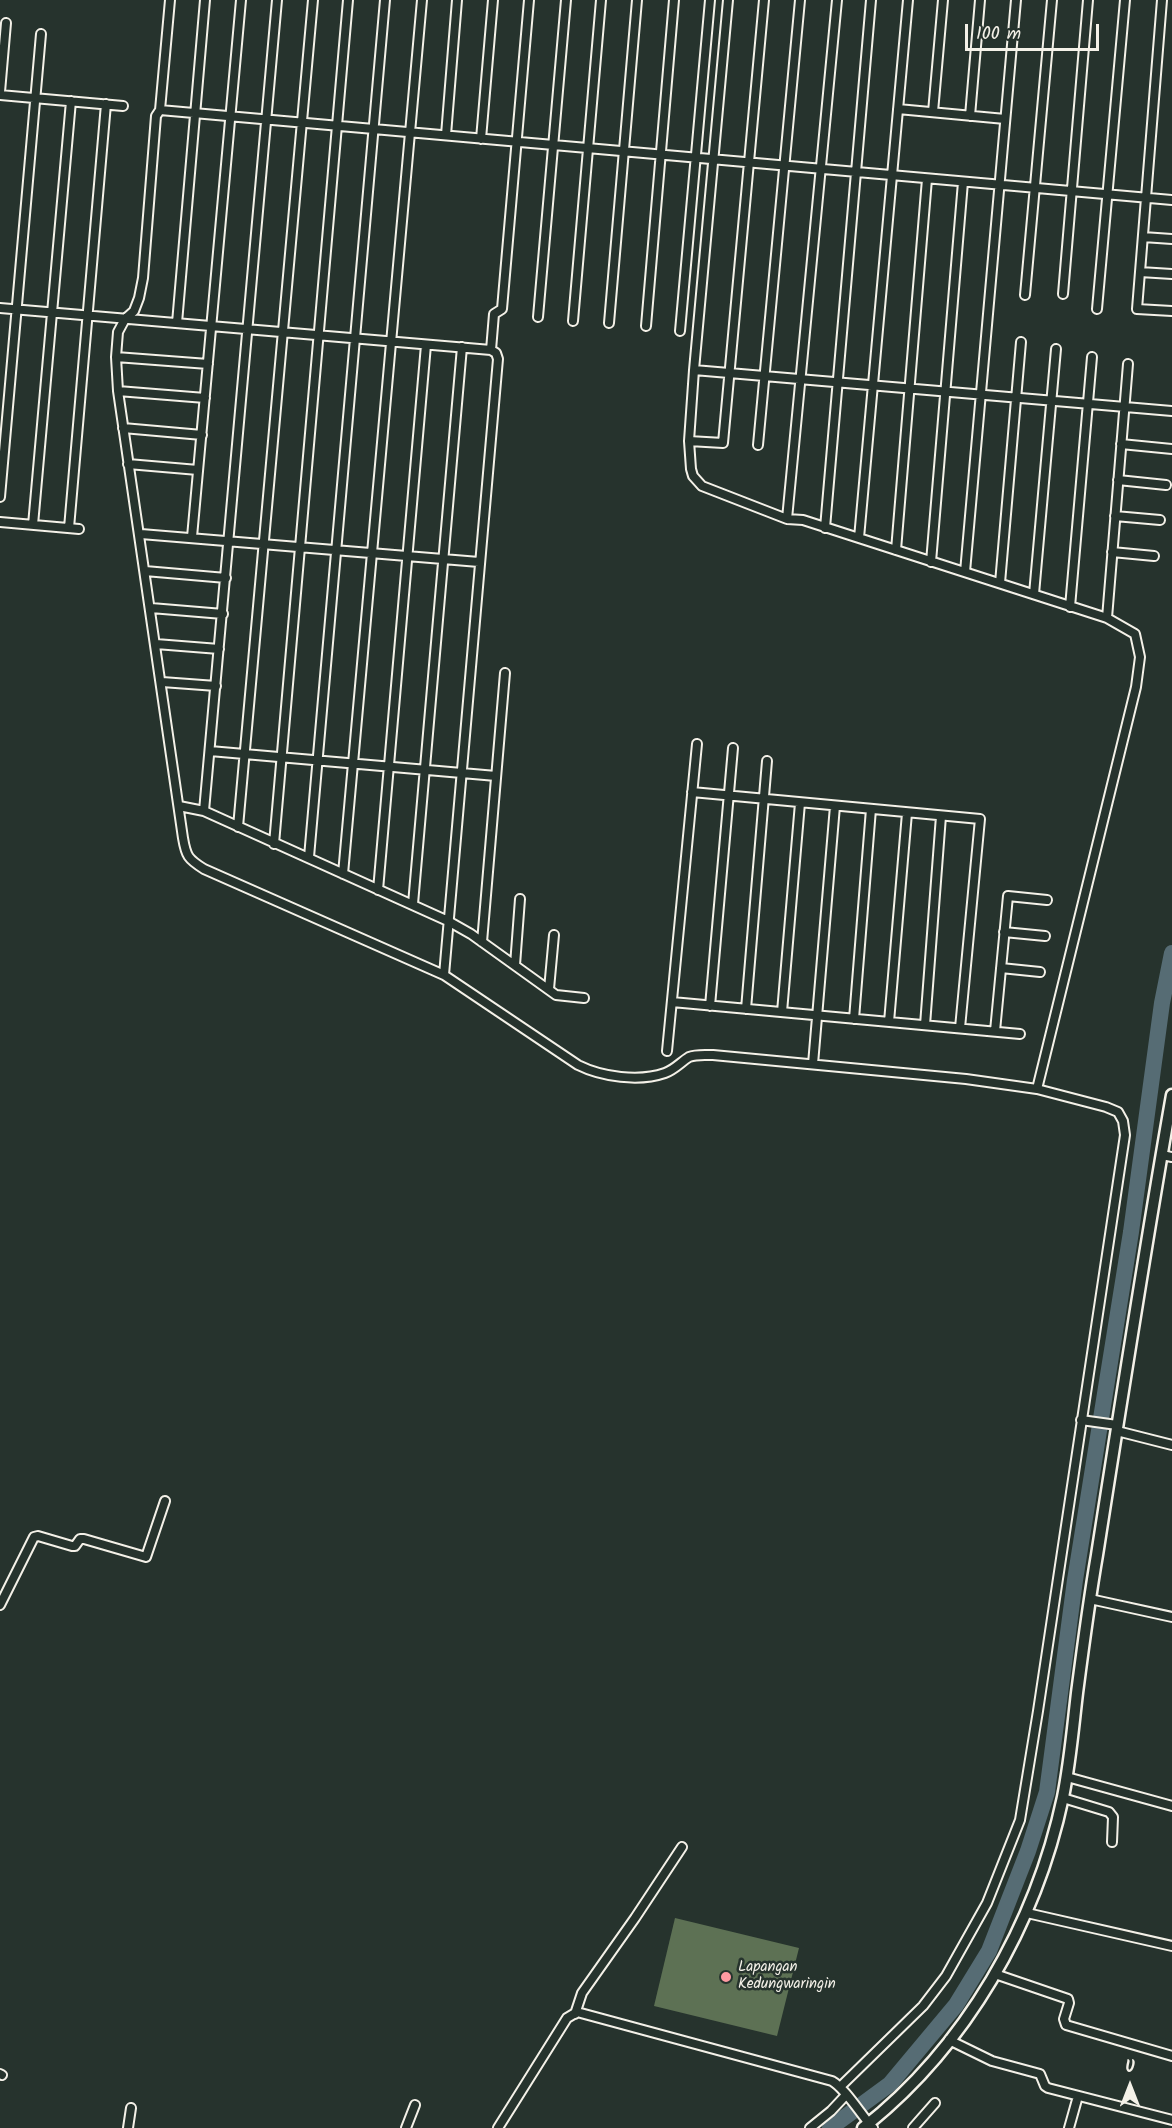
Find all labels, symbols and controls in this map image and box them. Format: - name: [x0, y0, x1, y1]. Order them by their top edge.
- scale bar: [968, 12, 1102, 50]
- text: 100 m: [976, 20, 1021, 49]
- place label: Lapangan Kedungwaringin: [738, 1959, 836, 1994]
- marker: Lapangan Kedungwaringin: [719, 1970, 733, 1984]
- text: U: [1125, 2055, 1135, 2080]
- north arrow: [1100, 2056, 1160, 2116]

